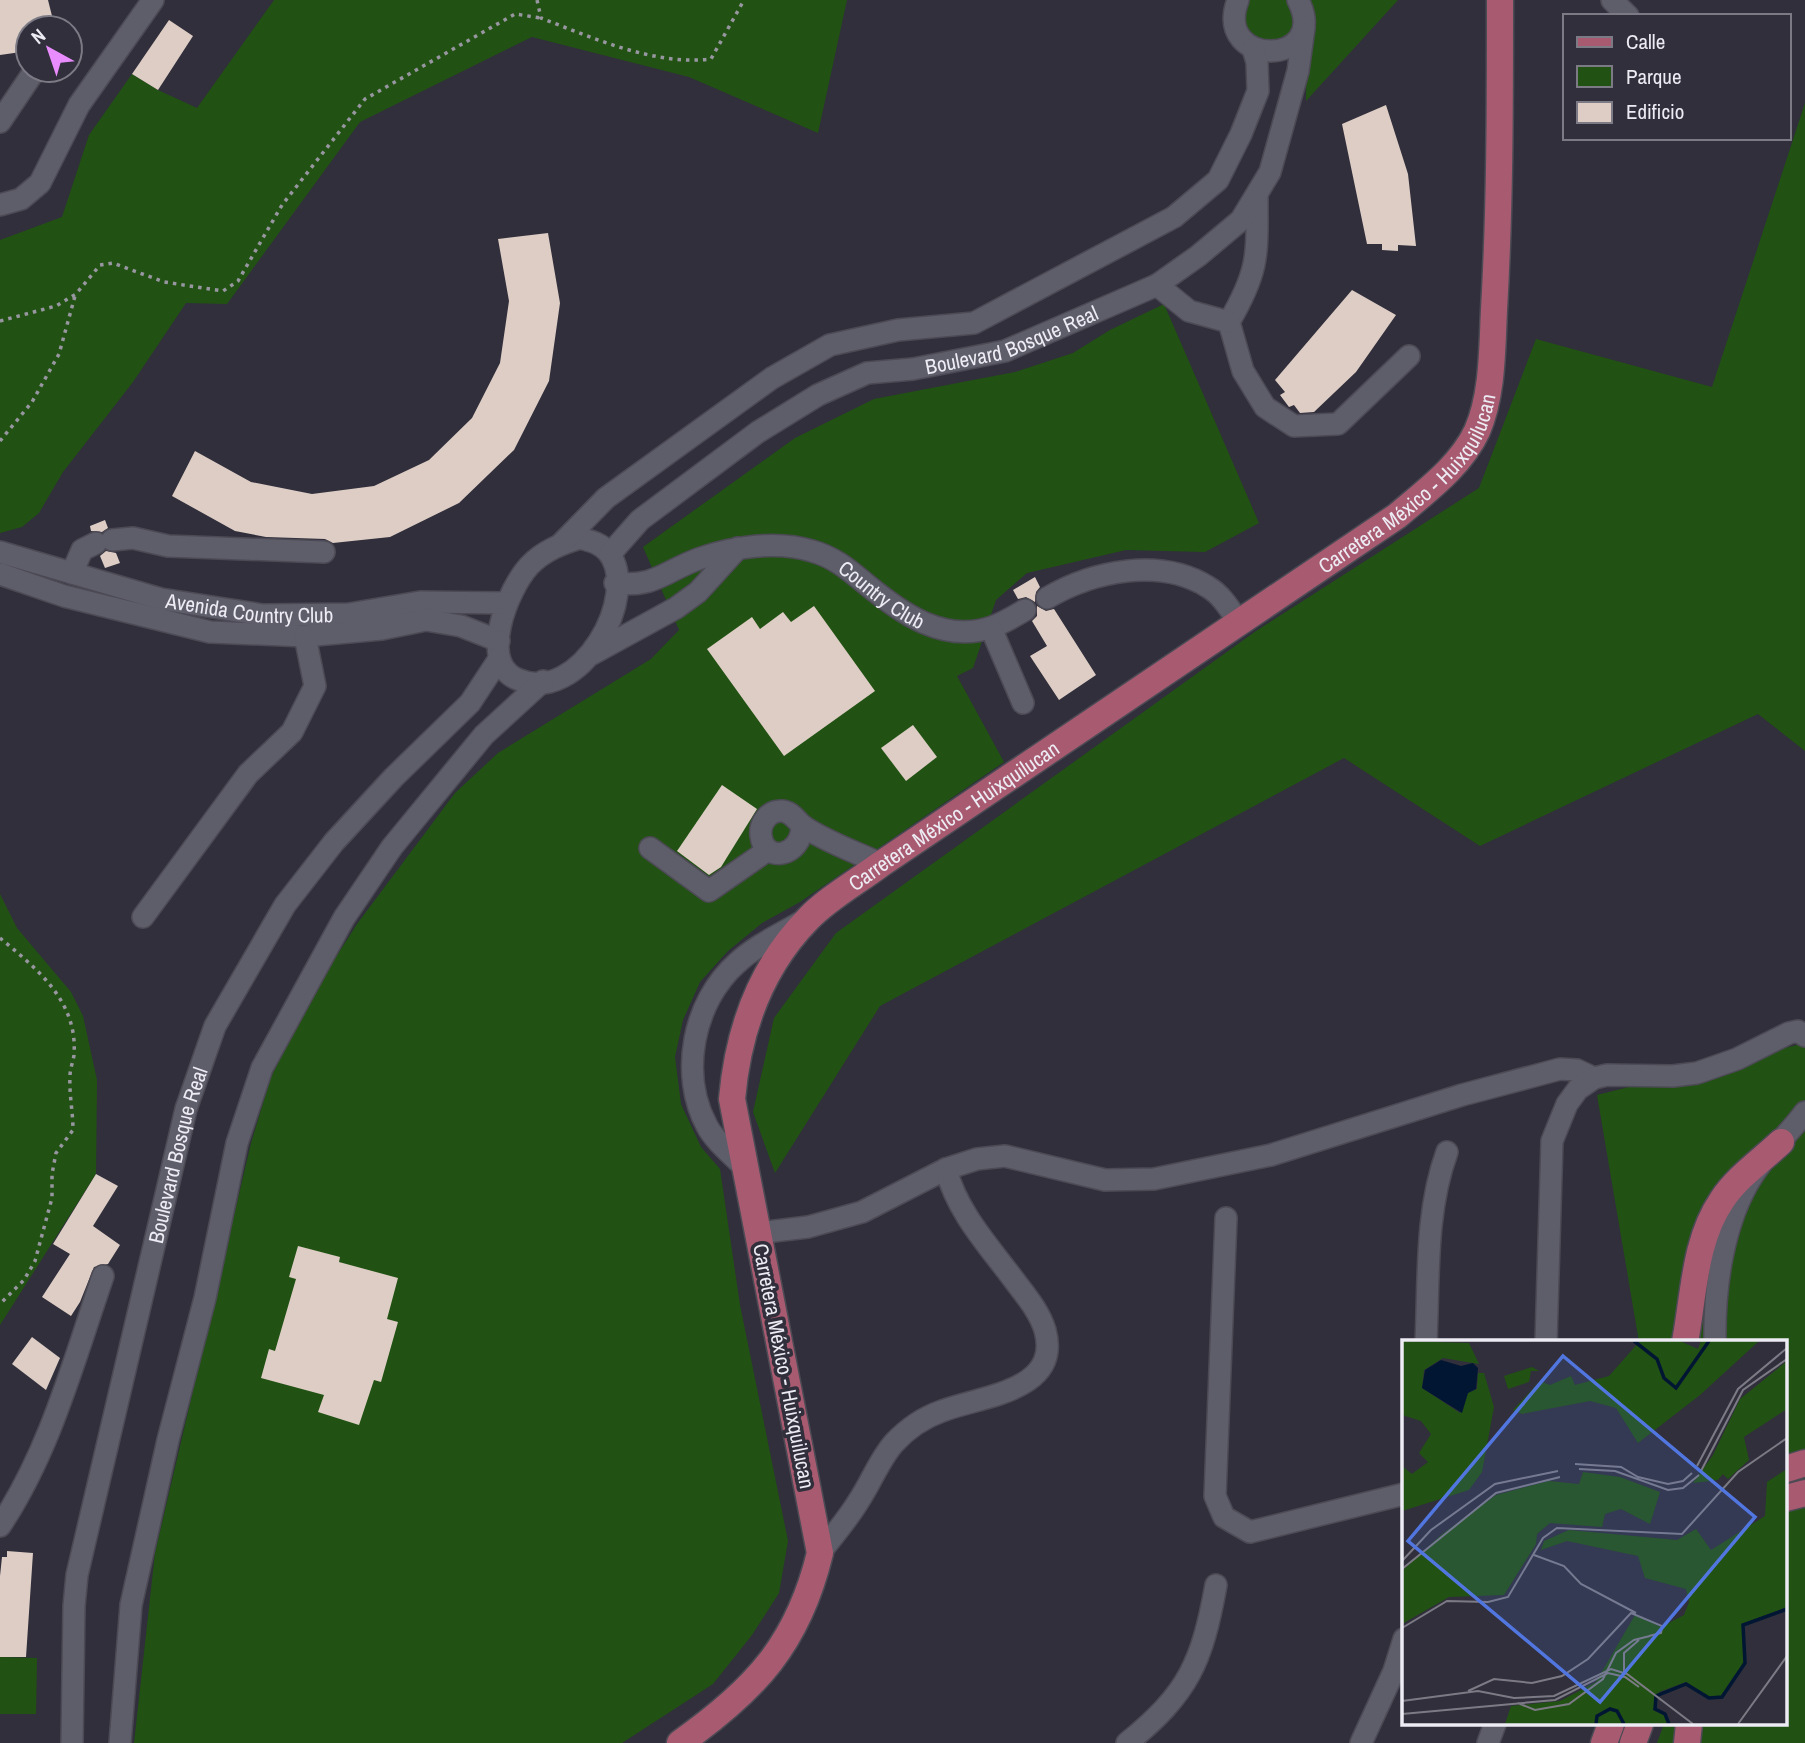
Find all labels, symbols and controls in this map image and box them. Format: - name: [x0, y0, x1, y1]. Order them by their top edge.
- north arrow: [14, 14, 84, 84]
- legend: [1563, 14, 1791, 140]
- text: N: [25, 22, 51, 50]
- text: Calle: [1626, 27, 1665, 56]
- text: Parque: [1626, 62, 1682, 91]
- text: Edificio: [1626, 97, 1684, 126]
- street label: Boulevard Bosque Real: [923, 298, 1102, 381]
- street label: Carretera México - Huixquilucan: [1312, 391, 1502, 580]
- street label: Country Club: [833, 553, 930, 636]
- street label: Avenida Country Club: [163, 585, 333, 630]
- street label: Carretera México - Huixquilucan: [842, 734, 1065, 897]
- street label: Boulevard Bosque Real: [141, 1063, 214, 1246]
- street label: Carretera México - Huixquilucan: [746, 1241, 822, 1491]
- inset map: [1402, 1340, 1787, 1726]

